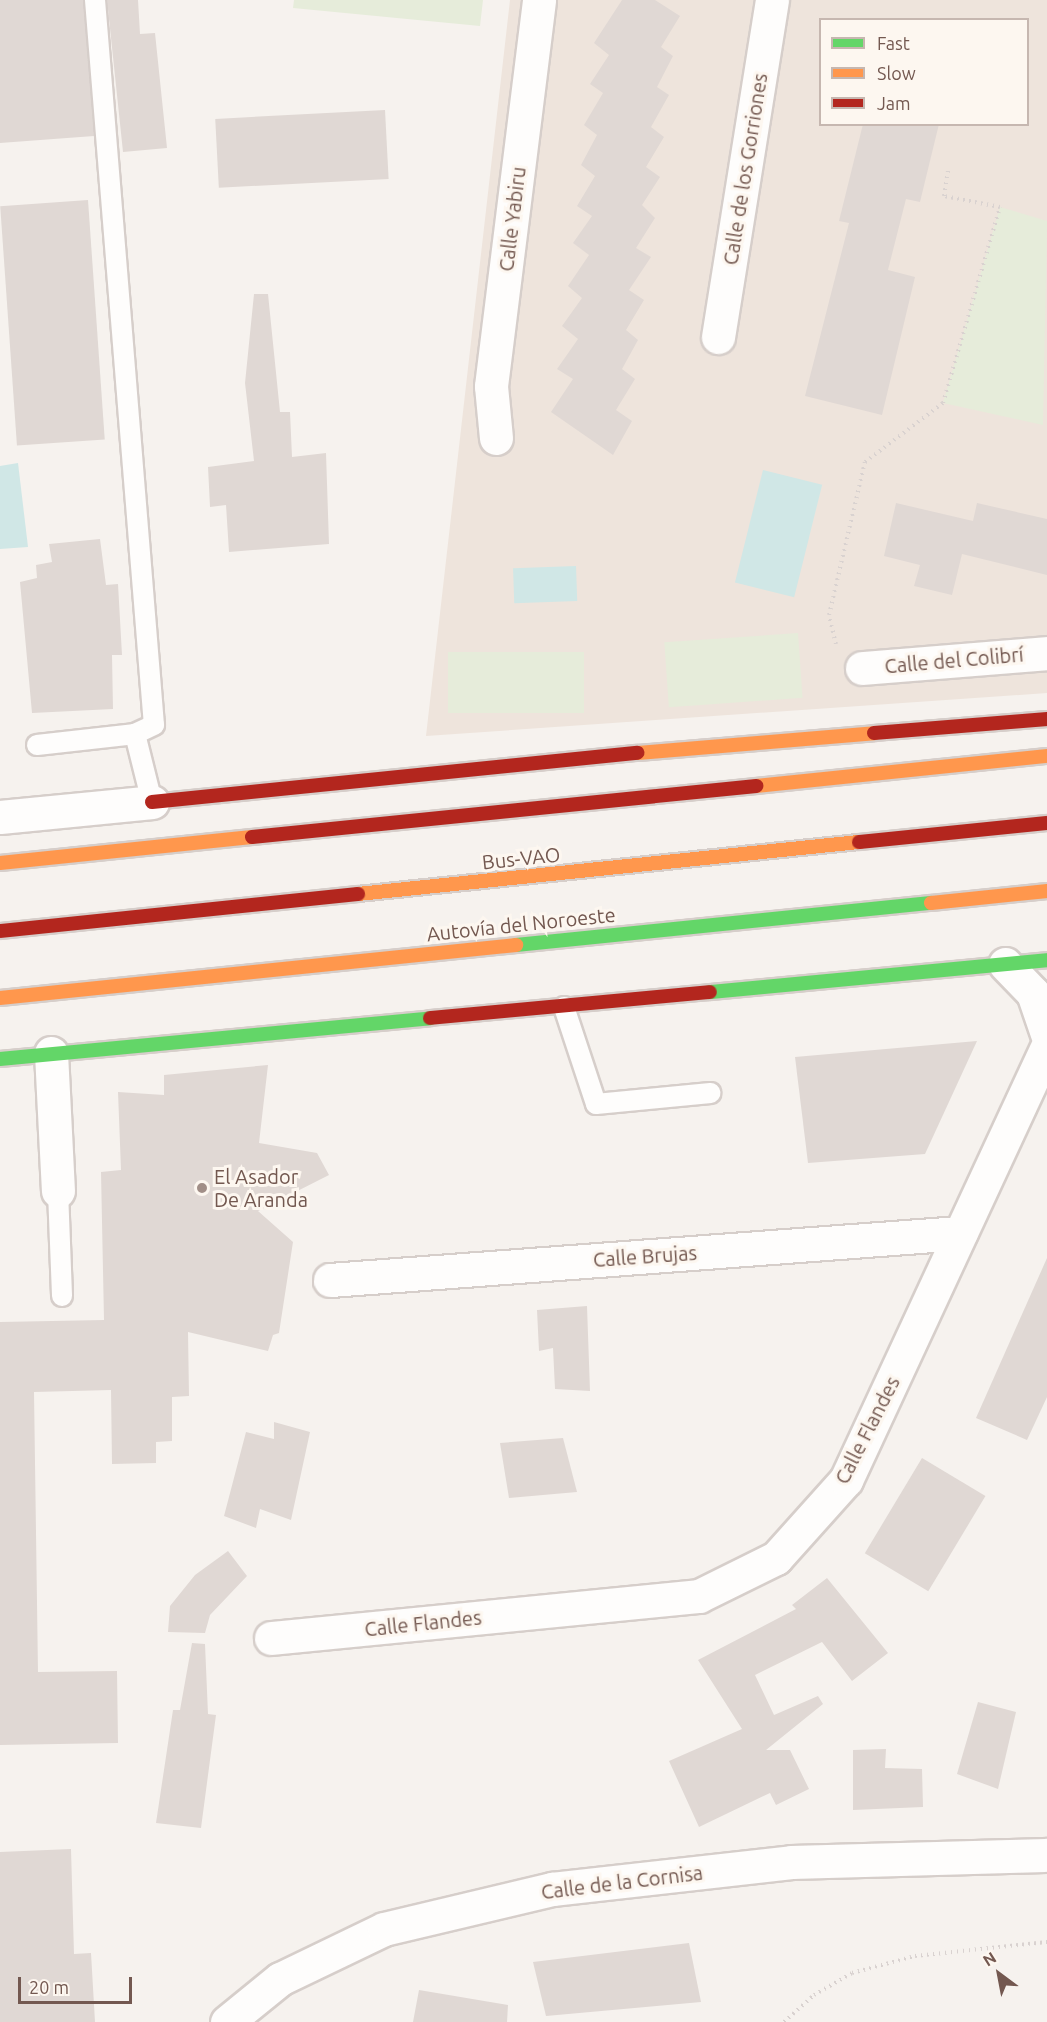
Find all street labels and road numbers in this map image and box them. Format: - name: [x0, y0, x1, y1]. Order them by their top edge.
- street label: Calle de los Gorriones: [718, 71, 772, 267]
- street label: Calle Yabiru: [494, 165, 530, 273]
- street label: Calle del Colibrí: [884, 642, 1024, 678]
- street label: Bus-VAO: [481, 842, 561, 874]
- street label: Autovía del Noroeste: [425, 902, 617, 946]
- street label: Calle Brujas: [592, 1240, 698, 1272]
- street label: Calle Flandes: [830, 1372, 904, 1488]
- street label: Calle Flandes: [363, 1605, 483, 1641]
- street label: Calle de la Cornisa: [540, 1860, 704, 1904]

